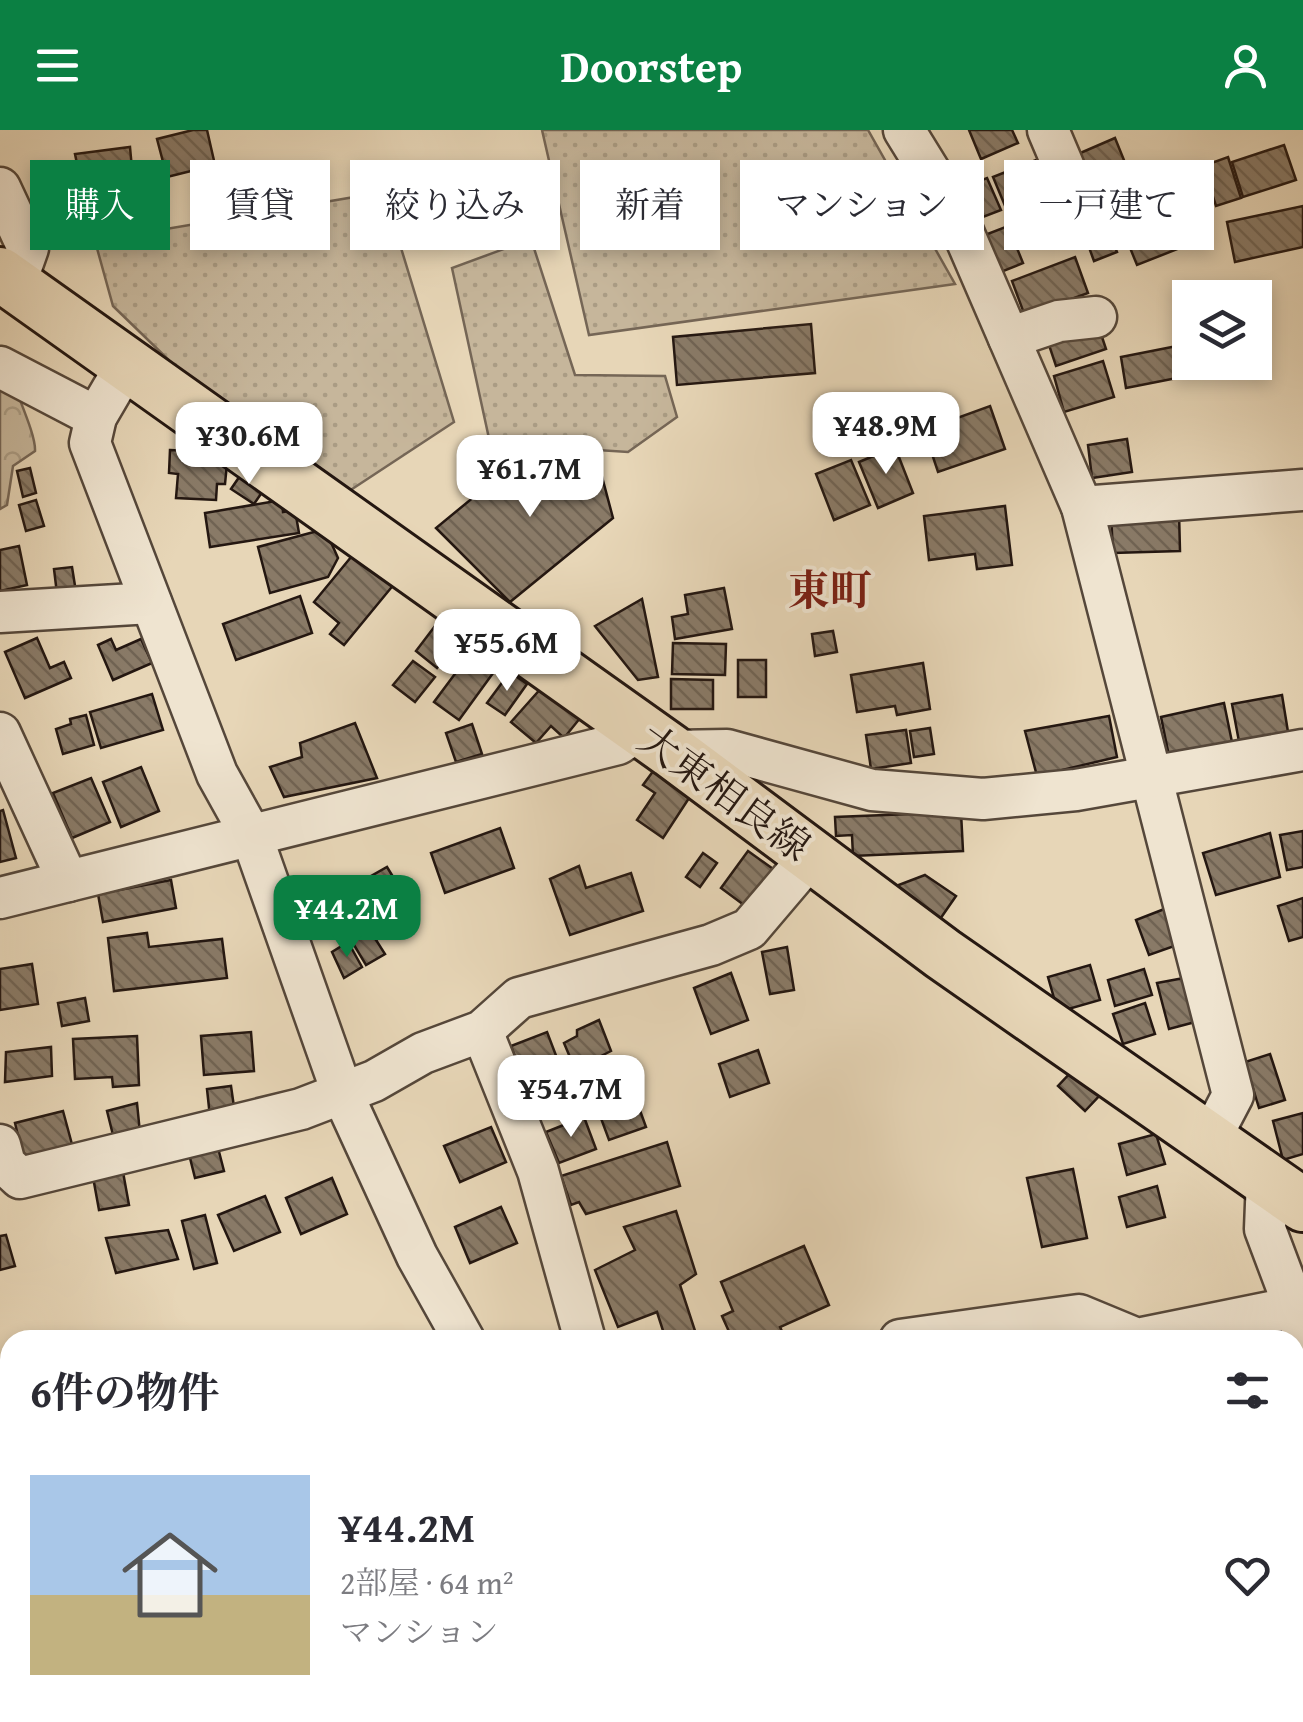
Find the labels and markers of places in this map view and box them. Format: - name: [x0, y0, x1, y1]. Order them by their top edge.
- pin: ¥48.9M: [805, 392, 967, 477]
- pin: ¥30.6M: [168, 402, 330, 487]
- pin: ¥61.7M: [449, 435, 611, 520]
- pin: ¥55.6M: [426, 609, 588, 694]
- pin: ¥44.2M: [266, 875, 428, 960]
- pin: ¥54.7M: [490, 1055, 652, 1140]

